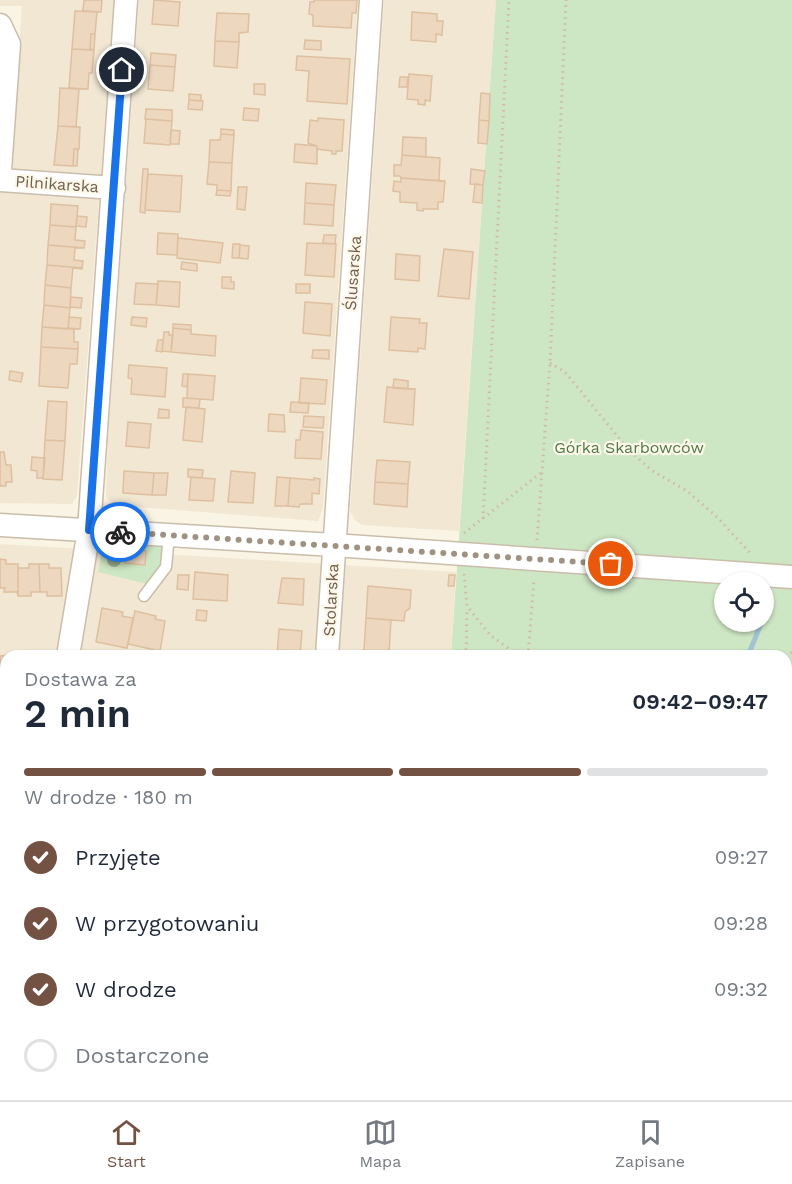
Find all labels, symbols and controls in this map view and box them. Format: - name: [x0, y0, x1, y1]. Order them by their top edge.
- pin: [96, 44, 147, 95]
- icon: home: [105, 53, 138, 86]
- street label: Pilnikarska: [15, 172, 99, 196]
- street label: Ślusarska: [341, 235, 365, 311]
- park label: Górka Skarbowców: [554, 438, 704, 457]
- courier: [90, 502, 150, 562]
- icon: bike: [104, 516, 137, 549]
- pin: [585, 538, 636, 589]
- icon: bag: [594, 547, 627, 580]
- street label: Stolarska: [320, 563, 342, 637]
- map controls: [714, 572, 774, 632]
- button: locate: [714, 572, 774, 632]
- text: Dostawa za: [24, 667, 137, 691]
- text: 09:42–09:47: [632, 689, 768, 714]
- text: 2 min: [24, 691, 131, 736]
- text: W drodze · 180 m: [24, 785, 193, 809]
- icon: check: [24, 841, 57, 874]
- text: Przyjęte: [75, 845, 161, 870]
- text: 09:27: [715, 845, 768, 869]
- icon: check: [24, 907, 57, 940]
- text: W przygotowaniu: [75, 911, 259, 936]
- text: 09:28: [713, 911, 768, 935]
- icon: check: [24, 973, 57, 1006]
- text: W drodze: [75, 977, 177, 1002]
- text: 09:32: [714, 977, 768, 1001]
- text: Dostarczone: [75, 1043, 209, 1068]
- tab: Start: [107, 1116, 146, 1171]
- tab: Mapa: [360, 1116, 401, 1171]
- tab: Zapisane: [615, 1116, 685, 1171]

